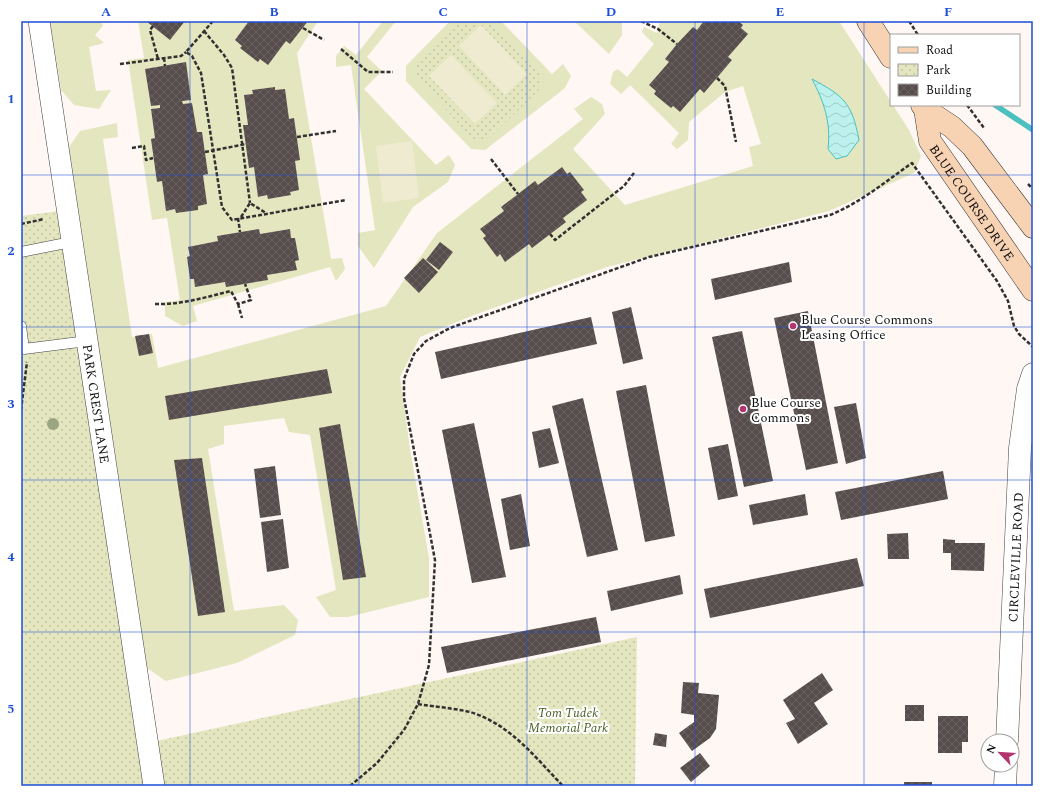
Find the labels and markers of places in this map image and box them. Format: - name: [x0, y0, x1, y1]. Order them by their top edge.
- place label: Blue Course Commons Leasing Office: [801, 310, 933, 345]
- marker: Blue Course Commons Leasing Office: [788, 321, 798, 331]
- place label: Blue Course Commons: [751, 393, 821, 428]
- marker: Blue Course Commons: [738, 404, 748, 414]

